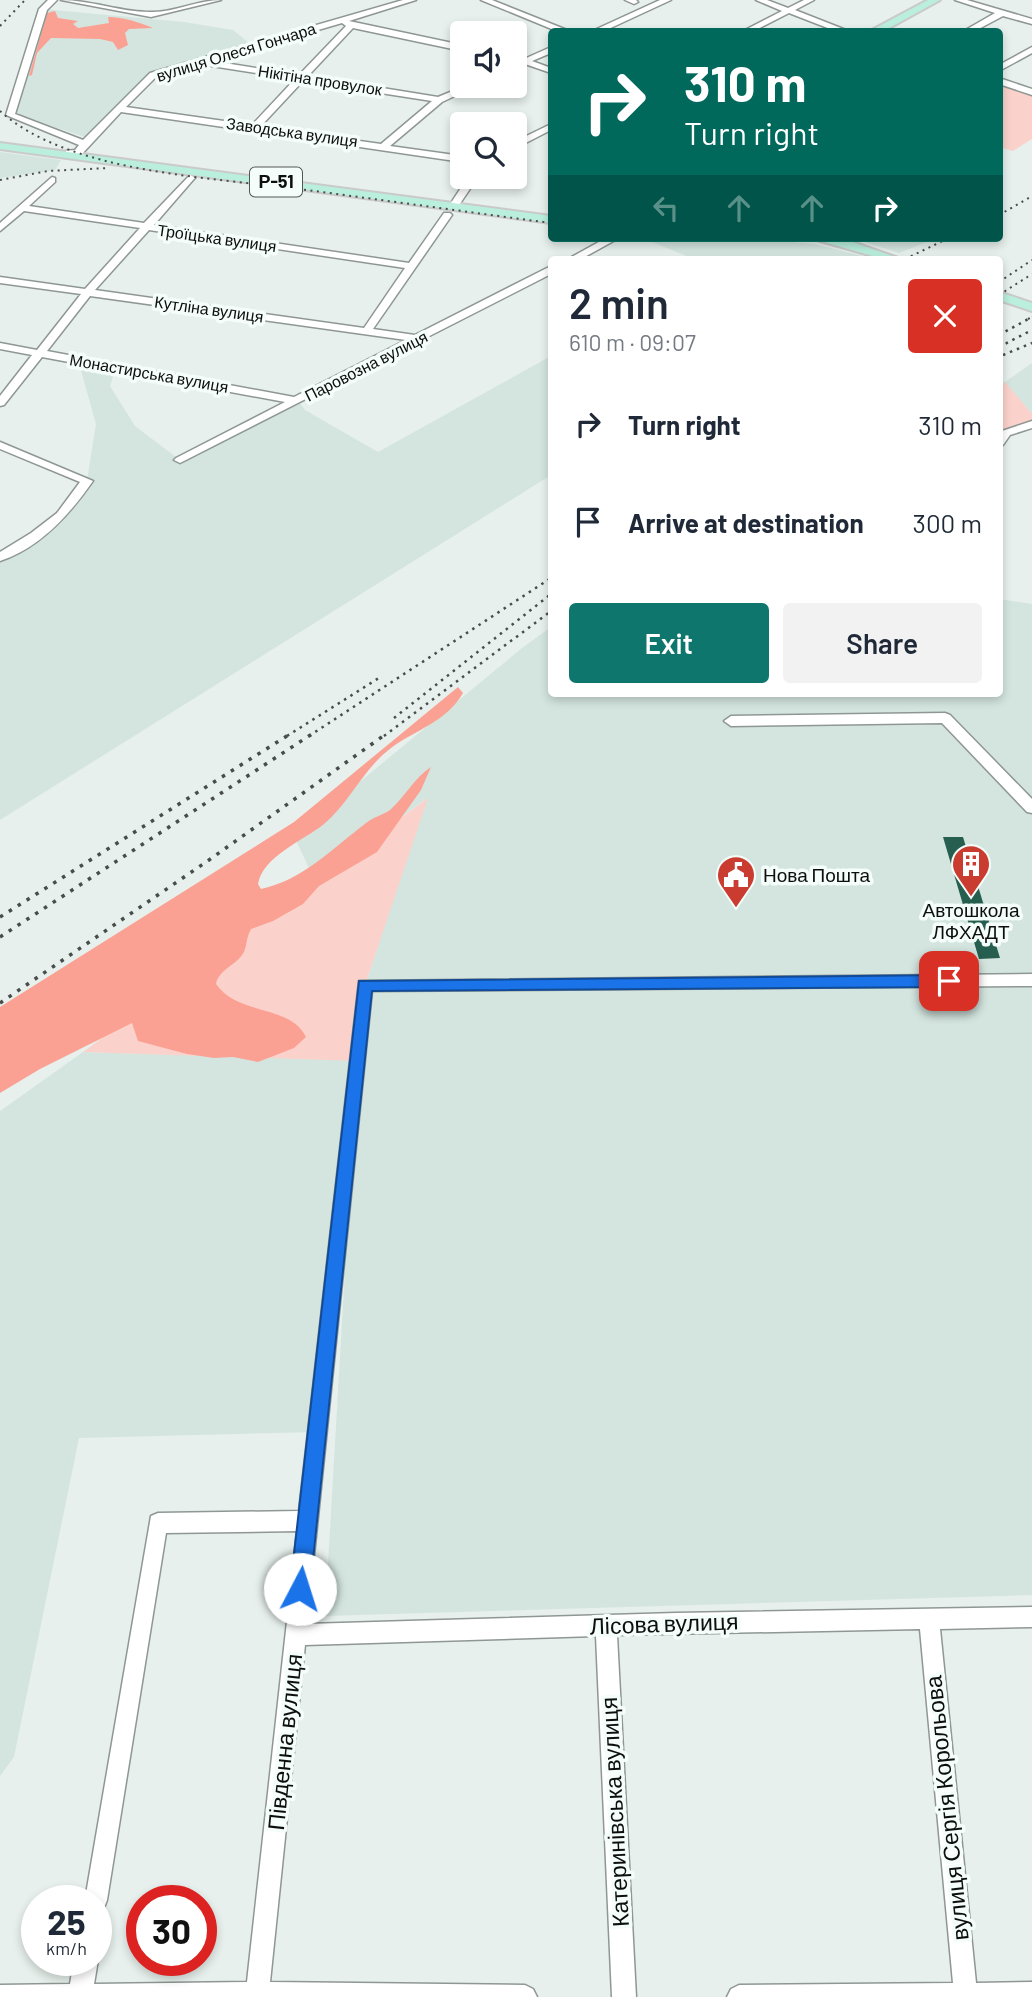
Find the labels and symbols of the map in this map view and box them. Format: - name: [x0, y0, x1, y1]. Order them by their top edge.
- street label: вулиця Олеся Гончара: [154, 18, 318, 85]
- street label: Нікітіна провулок: [257, 60, 384, 99]
- street label: Заводська вулиця: [225, 113, 359, 150]
- road number: Р-51: [250, 168, 302, 196]
- street label: Троїцька вулиця: [156, 220, 278, 255]
- street label: Кутліна вулиця: [153, 291, 265, 326]
- street label: Паровозна вулиця: [301, 326, 430, 405]
- street label: Монастирська вулиця: [68, 349, 230, 396]
- building icon: Автошкола ЛФХАДТ: [950, 843, 992, 898]
- public building icon: Нова Пошта: [715, 854, 757, 909]
- place label: Нова Пошта: [763, 863, 870, 886]
- place label: Автошкола ЛФХАДТ: [923, 898, 1020, 943]
- pin: [919, 951, 979, 1011]
- position arrow: [263, 1552, 337, 1626]
- street label: Лісова вулиця: [589, 1606, 739, 1640]
- street label: Південна вулиця: [261, 1652, 307, 1831]
- street label: вулиця Сергія Корольова: [918, 1674, 974, 1942]
- street label: Катеринівська вулиця: [594, 1696, 634, 1928]
- speed limit sign: 30: [126, 1885, 217, 1976]

